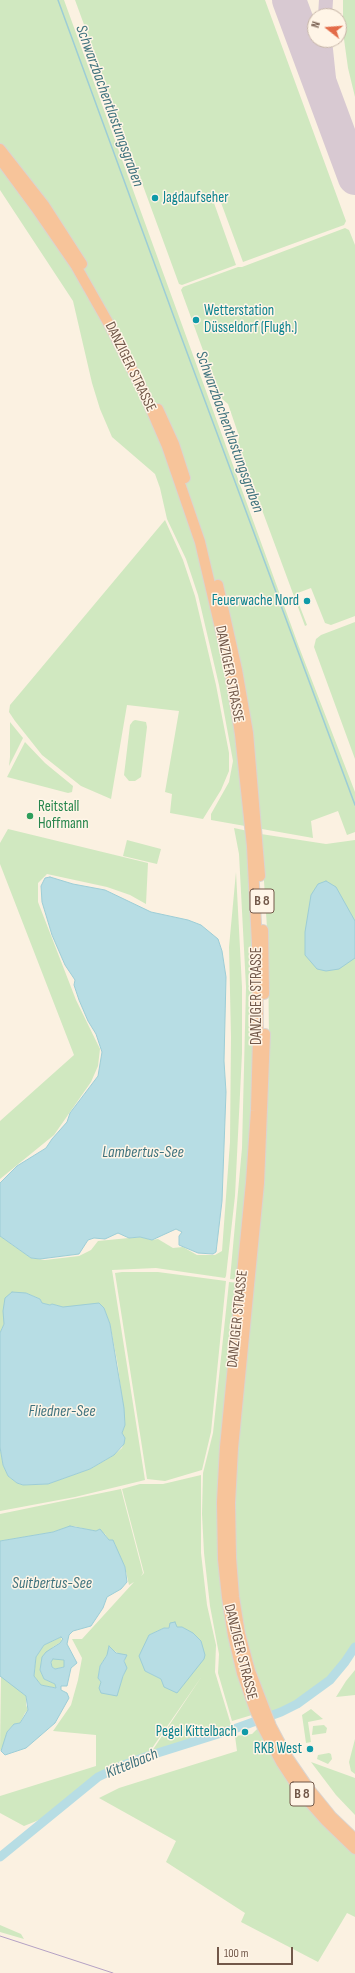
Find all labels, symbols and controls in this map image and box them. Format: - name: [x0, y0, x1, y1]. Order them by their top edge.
- north arrow: [307, 8, 347, 48]
- text: N: [309, 20, 323, 29]
- water label: Schwarzbachentlastungsgraben: [71, 23, 147, 189]
- place label: Jagdaufseher: [163, 189, 229, 207]
- marker: Jagdaufseher: [150, 193, 160, 203]
- place label: Wetterstation Düsseldorf (Flugh.): [204, 302, 297, 337]
- marker: Wetterstation Düsseldorf (Flugh.): [191, 315, 201, 325]
- street label: DANZIGER STRASSE: [100, 319, 160, 415]
- water label: Schwarzbachentlastungsgraben: [191, 349, 267, 515]
- place label: Feuerwache Nord: [212, 592, 299, 610]
- marker: Feuerwache Nord: [302, 596, 312, 606]
- street label: DANZIGER STRASSE: [211, 624, 247, 724]
- place label: Reitstall Hoffmann: [38, 798, 89, 833]
- marker: Reitstall Hoffmann: [25, 811, 35, 821]
- road number: B 8: [250, 889, 274, 913]
- street label: DANZIGER STRASSE: [248, 947, 266, 1045]
- water label: Lambertus-See: [102, 1143, 184, 1163]
- street label: DANZIGER STRASSE: [224, 1269, 252, 1369]
- water label: Fliedner-See: [28, 1402, 96, 1422]
- water label: Suitbertus-See: [12, 1574, 92, 1594]
- street label: DANZIGER STRASSE: [219, 1602, 261, 1702]
- place label: Pegel Kittelbach: [156, 1723, 237, 1741]
- marker: Pegel Kittelbach: [240, 1727, 250, 1737]
- place label: RKB West: [254, 1740, 302, 1758]
- marker: RKB West: [305, 1744, 315, 1754]
- water label: Kittelbach: [103, 1745, 161, 1783]
- road number: B 8: [290, 1782, 314, 1806]
- scale bar: [219, 1939, 295, 1965]
- text: 100 m: [224, 1946, 249, 1961]

